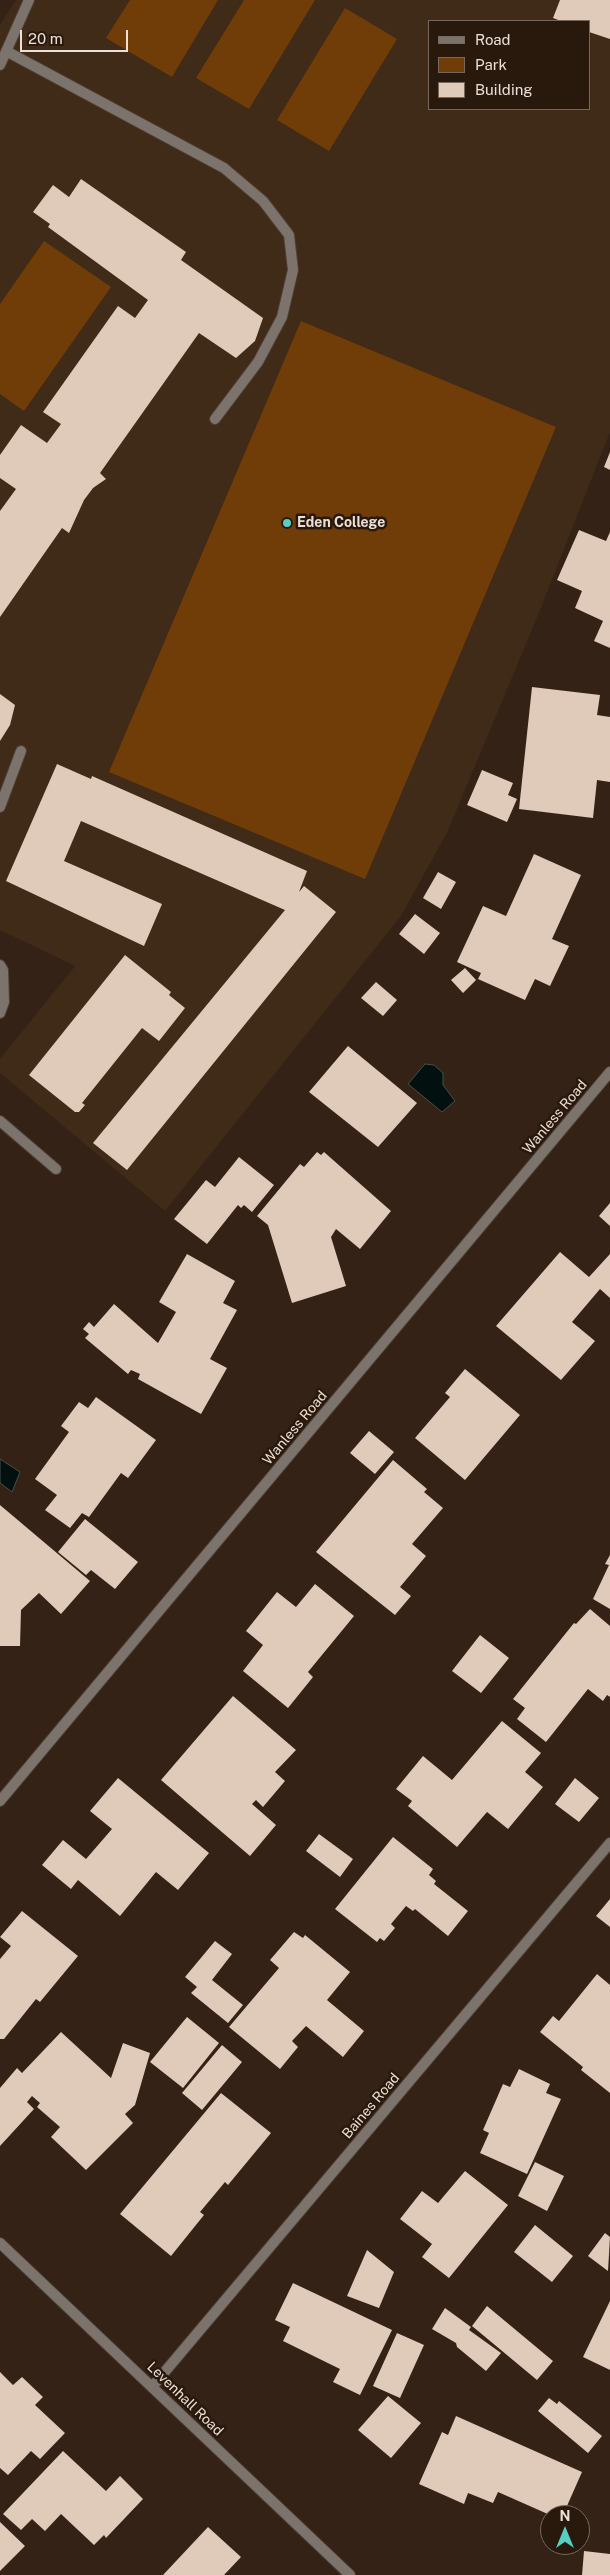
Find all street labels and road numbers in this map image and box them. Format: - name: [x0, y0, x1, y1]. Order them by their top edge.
- street label: Wanless Road: [519, 1077, 591, 1157]
- street label: Wanless Road: [259, 1388, 331, 1468]
- street label: Baines Road: [339, 2070, 403, 2142]
- street label: Levenhall Road: [144, 2359, 226, 2439]

